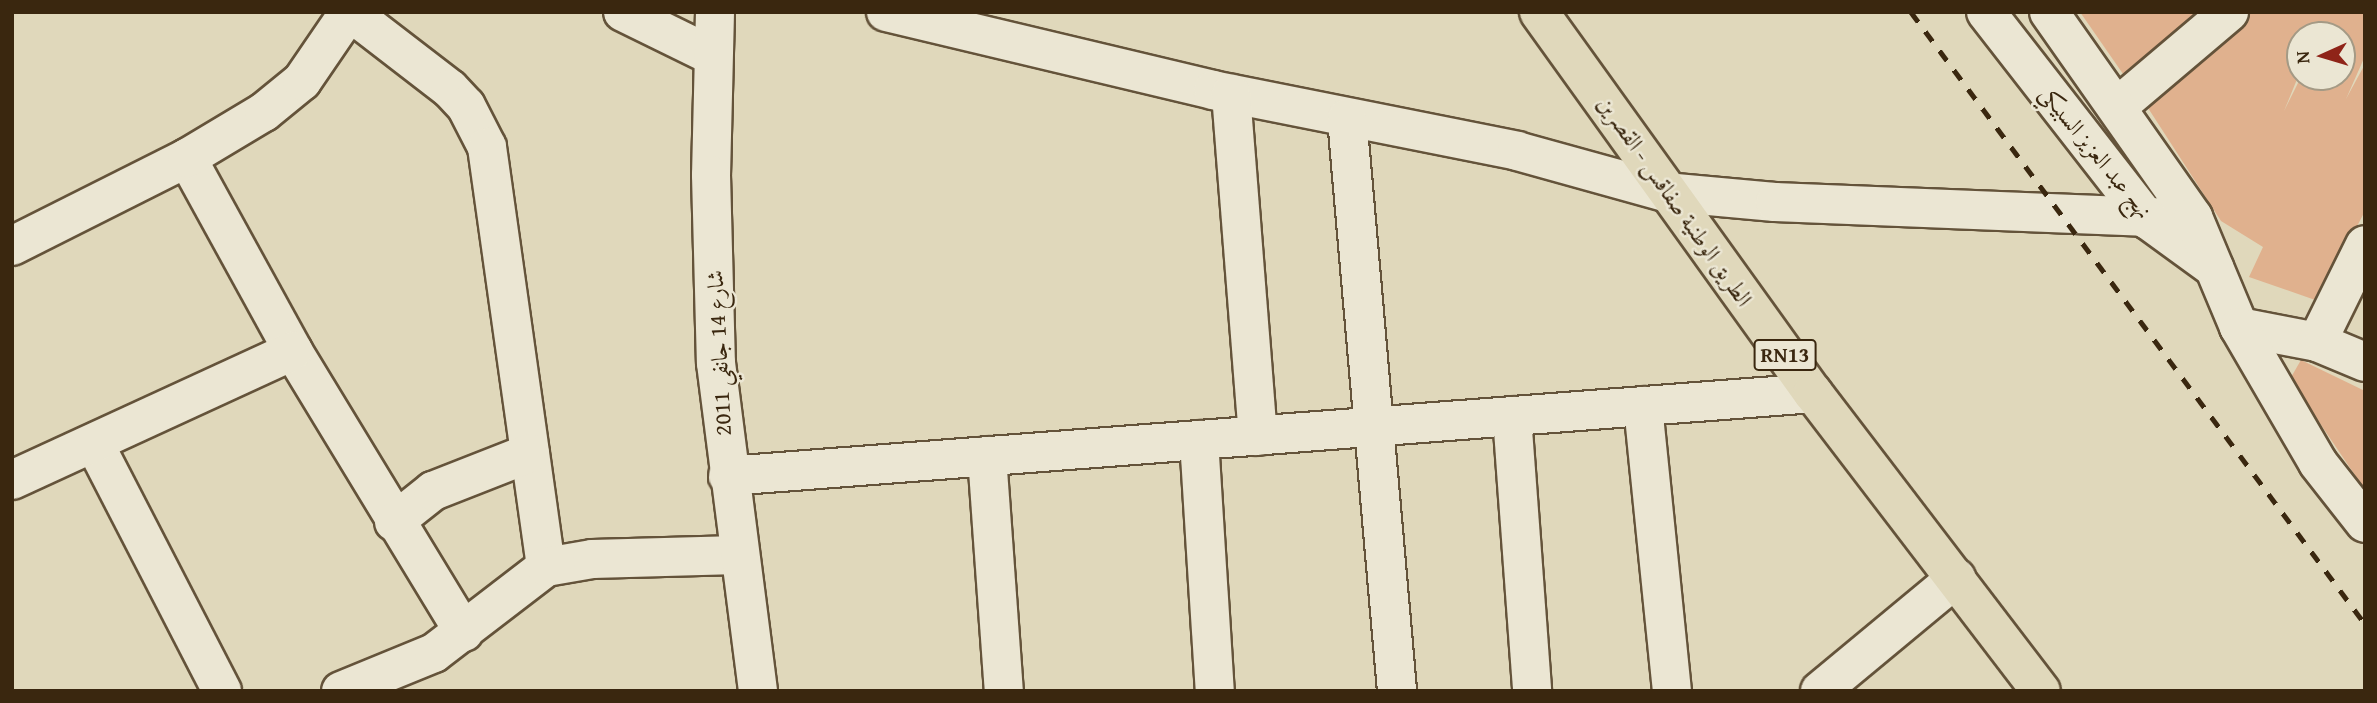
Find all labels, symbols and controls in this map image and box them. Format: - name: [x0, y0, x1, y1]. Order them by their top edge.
- north arrow: [2286, 21, 2356, 91]
- text: N: [2288, 50, 2316, 65]
- street label: نهج عبد العزيز السبيكي: [2034, 80, 2158, 224]
- street label: الطريق الوطنية صفاقس - القصرين: [1592, 90, 1758, 312]
- street label: شارع 14 جانفي 2011: [701, 269, 737, 437]
- road number: RN13: [1754, 338, 1816, 372]

